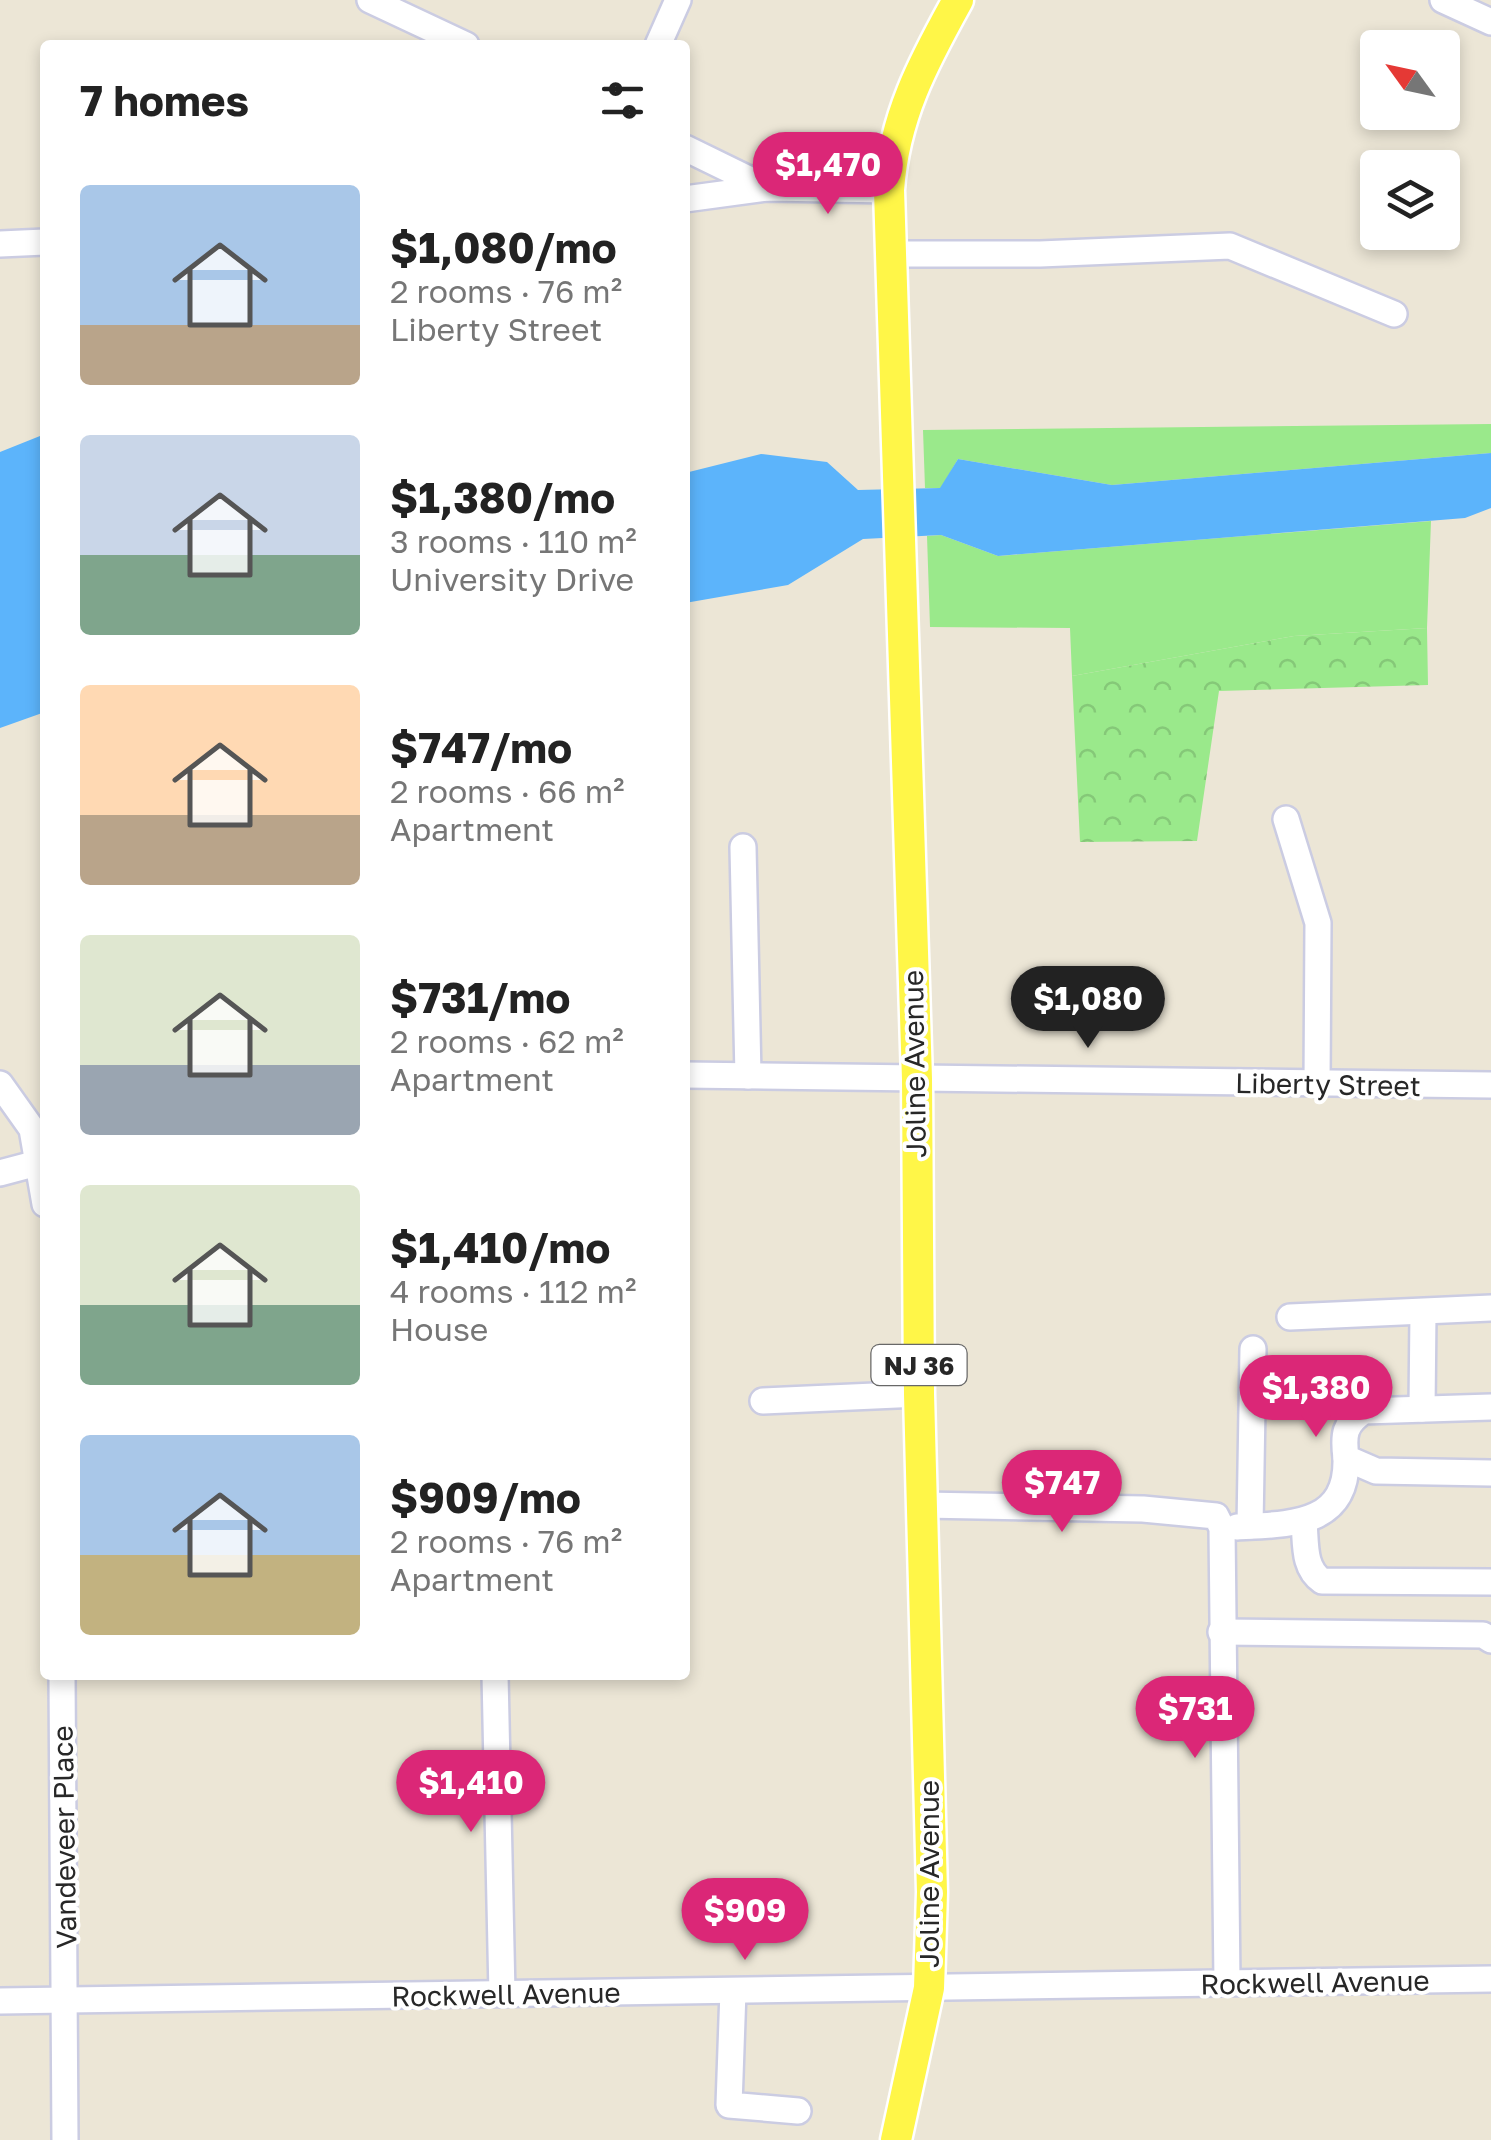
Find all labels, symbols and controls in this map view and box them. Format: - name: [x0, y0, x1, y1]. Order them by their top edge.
- north arrow: [1360, 30, 1460, 130]
- map controls: [1360, 30, 1460, 250]
- icon: filters: [595, 73, 650, 128]
- text: 7 homes: [80, 75, 249, 125]
- pin: $1,470: [747, 132, 909, 217]
- text: $1,470: [775, 145, 881, 183]
- button: layers: [1360, 150, 1460, 250]
- text: $1,080/mo: [390, 222, 617, 272]
- icon: home: [160, 225, 280, 345]
- text: 2 rooms · 76 m²: [390, 272, 622, 310]
- text: Liberty Street: [390, 310, 602, 348]
- text: $1,380/mo: [390, 472, 615, 522]
- icon: home: [160, 475, 280, 595]
- text: 3 rooms · 110 m²: [390, 522, 637, 560]
- text: University Drive: [390, 560, 634, 598]
- text: $747/mo: [390, 722, 572, 772]
- icon: home: [160, 725, 280, 845]
- text: 2 rooms · 66 m²: [390, 772, 625, 810]
- text: Apartment: [390, 810, 554, 848]
- pin: $1,080: [1007, 966, 1169, 1051]
- street label: Joline Avenue: [896, 970, 932, 1158]
- text: $731/mo: [390, 972, 570, 1022]
- icon: home: [160, 975, 280, 1095]
- text: $1,080: [1033, 979, 1143, 1017]
- text: 2 rooms · 62 m²: [390, 1022, 624, 1060]
- text: Apartment: [390, 1060, 554, 1098]
- street label: Liberty Street: [1235, 1066, 1421, 1102]
- text: $1,410/mo: [390, 1222, 611, 1272]
- icon: home: [160, 1225, 280, 1345]
- text: 4 rooms · 112 m²: [390, 1272, 636, 1310]
- text: House: [390, 1310, 488, 1348]
- road number: NJ 36: [872, 1345, 966, 1385]
- pin: $1,380: [1235, 1355, 1397, 1440]
- text: $1,380: [1262, 1368, 1370, 1406]
- pin: $747: [1003, 1450, 1121, 1535]
- text: $747: [1024, 1463, 1100, 1501]
- text: $909/mo: [390, 1472, 581, 1522]
- icon: home: [160, 1475, 280, 1595]
- text: 2 rooms · 76 m²: [390, 1522, 622, 1560]
- text: Apartment: [390, 1560, 554, 1598]
- pin: $731: [1136, 1676, 1254, 1761]
- text: $731: [1158, 1689, 1232, 1727]
- street label: Vandeveer Place: [46, 1725, 82, 1949]
- pin: $1,410: [390, 1750, 552, 1835]
- text: $1,410: [418, 1763, 524, 1801]
- street label: Joline Avenue: [912, 1780, 945, 1968]
- pin: $909: [686, 1878, 804, 1963]
- text: $909: [704, 1891, 786, 1929]
- street label: Rockwell Avenue: [1200, 1964, 1430, 2000]
- street label: Rockwell Avenue: [391, 1976, 621, 2012]

